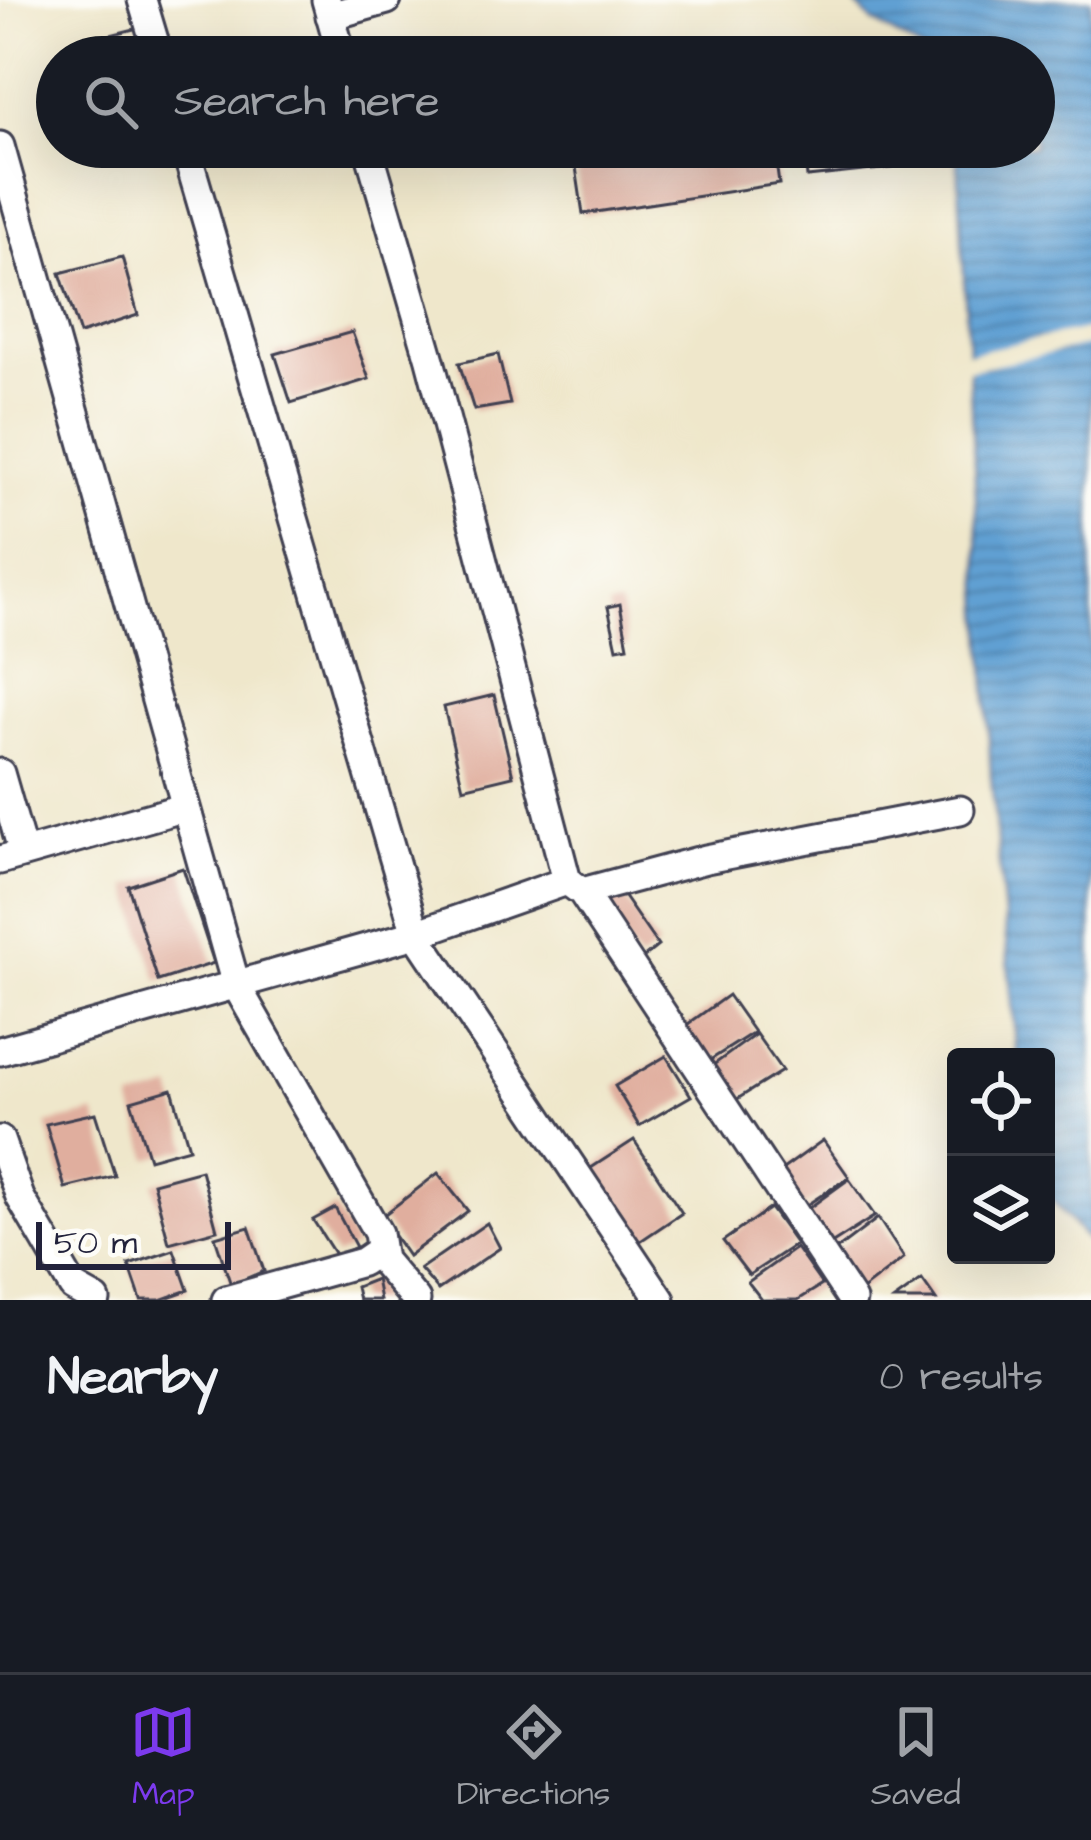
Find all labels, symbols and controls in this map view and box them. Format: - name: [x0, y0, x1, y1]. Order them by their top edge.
- search box: [36, 36, 1055, 168]
- icon: search: [78, 69, 144, 135]
- text: Search here: [174, 71, 440, 133]
- map controls: [947, 1048, 1055, 1264]
- button: locate: [947, 1048, 1055, 1156]
- button: layers: [947, 1156, 1055, 1264]
- scale bar: [36, 1216, 231, 1269]
- text: 50 m: [54, 1220, 137, 1266]
- text: Nearby: [48, 1343, 218, 1414]
- text: 0 results: [879, 1351, 1043, 1405]
- tab: Map: [130, 1699, 196, 1817]
- tab: Directions: [457, 1699, 610, 1817]
- tab: Saved: [871, 1699, 961, 1817]

